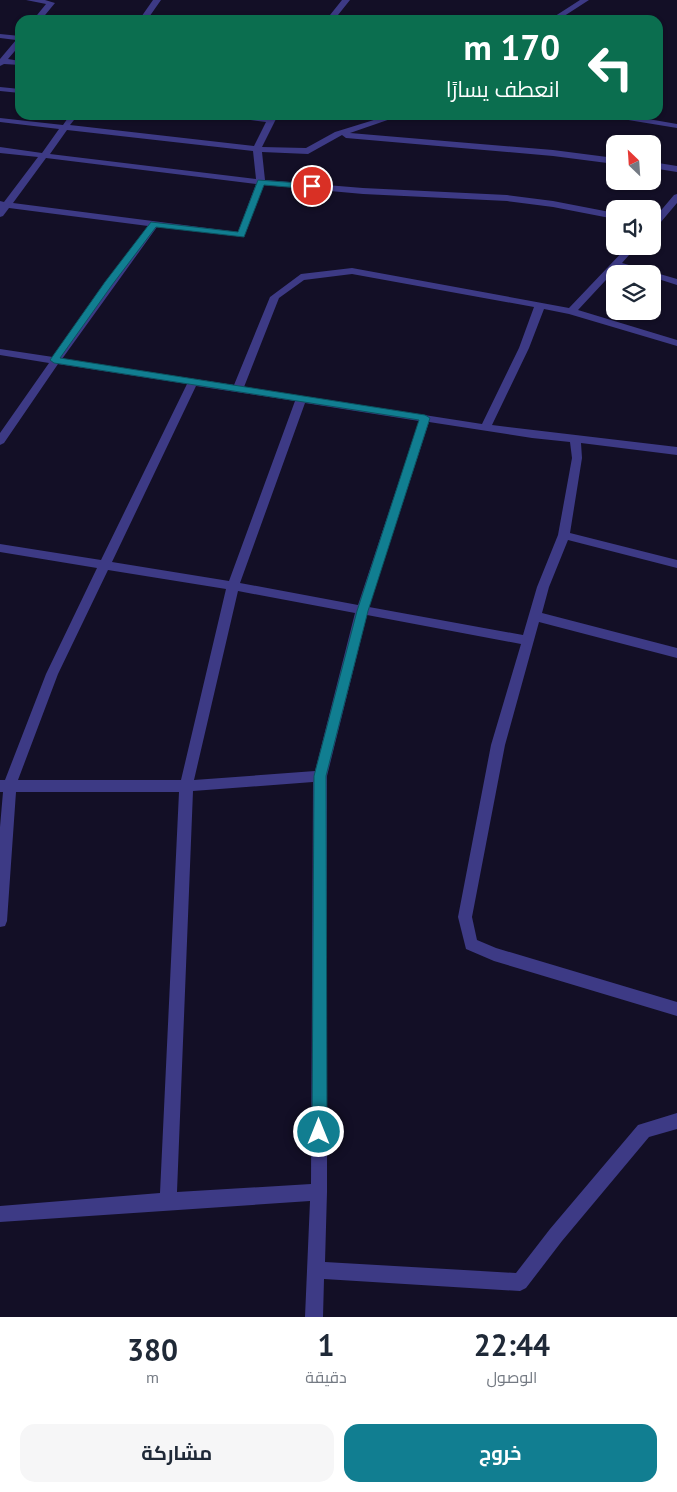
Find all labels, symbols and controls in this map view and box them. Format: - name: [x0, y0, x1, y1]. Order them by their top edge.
- text: 170 m: [463, 24, 560, 70]
- icon: left: [578, 35, 643, 100]
- text: انعطف يسارًا: [446, 75, 560, 103]
- north arrow: [606, 135, 661, 190]
- map controls: [606, 135, 661, 320]
- pin: [291, 165, 333, 207]
- icon: arrive: [298, 172, 326, 200]
- button: sound: [606, 200, 661, 255]
- button: layers: [606, 265, 661, 320]
- position arrow: [292, 1105, 344, 1157]
- text: 1: [317, 1325, 334, 1364]
- text: 22:44: [474, 1325, 550, 1364]
- text: 380: [127, 1330, 178, 1369]
- text: m: [146, 1367, 159, 1387]
- text: دقيقة: [305, 1367, 347, 1387]
- text: الوصول: [486, 1367, 537, 1387]
- button: مشاركة: [20, 1424, 334, 1482]
- button: خروج: [344, 1424, 657, 1482]

